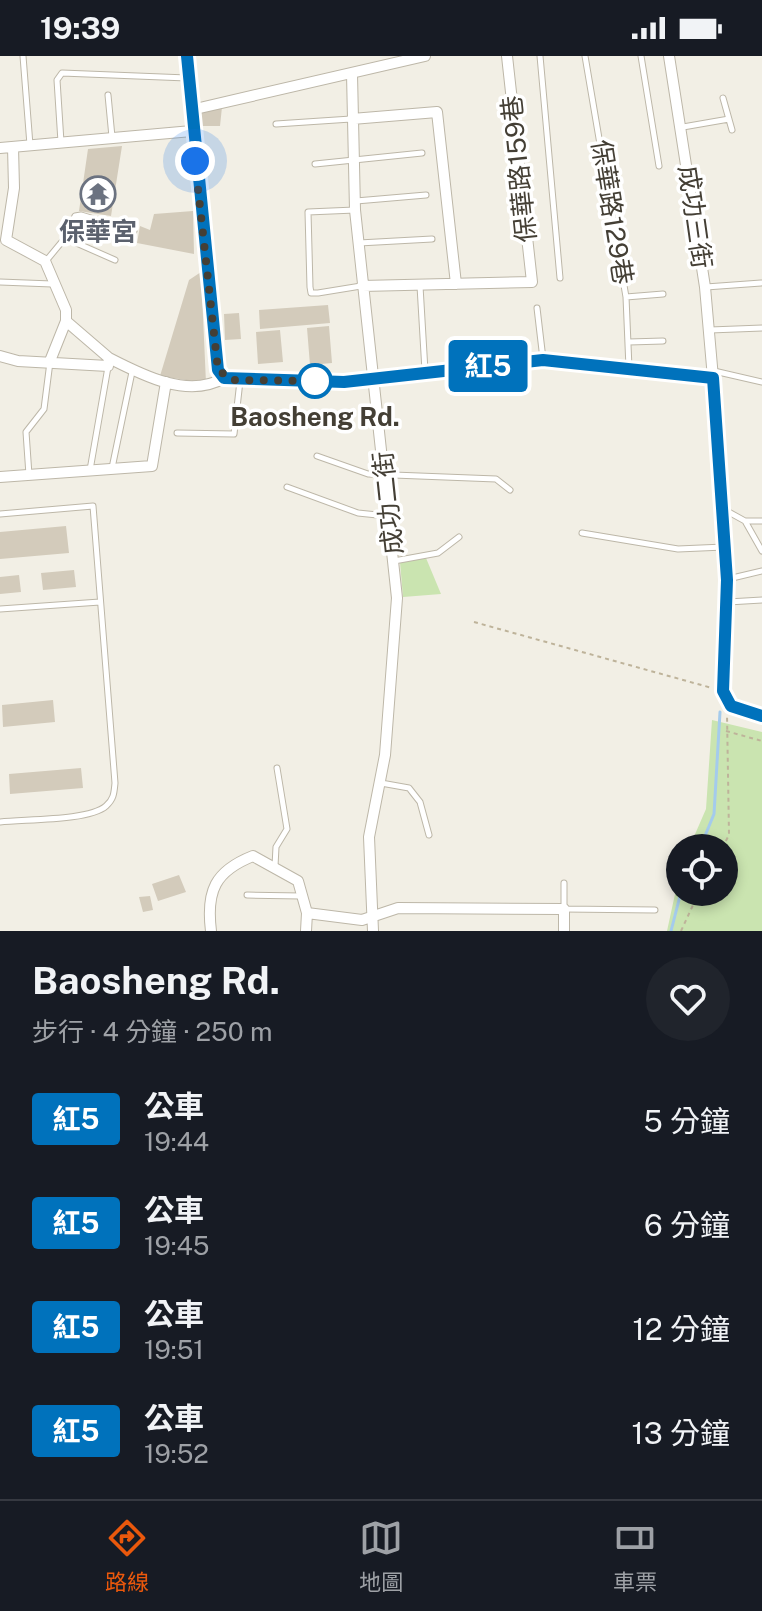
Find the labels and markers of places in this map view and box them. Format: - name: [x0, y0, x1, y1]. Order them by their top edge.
- temple icon: 保華宮: [79, 175, 117, 213]
- place label: 保華宮: [59, 216, 137, 247]
- marker: Baosheng Rd.: [298, 364, 332, 398]
- place label: Baosheng Rd.: [230, 401, 400, 432]

